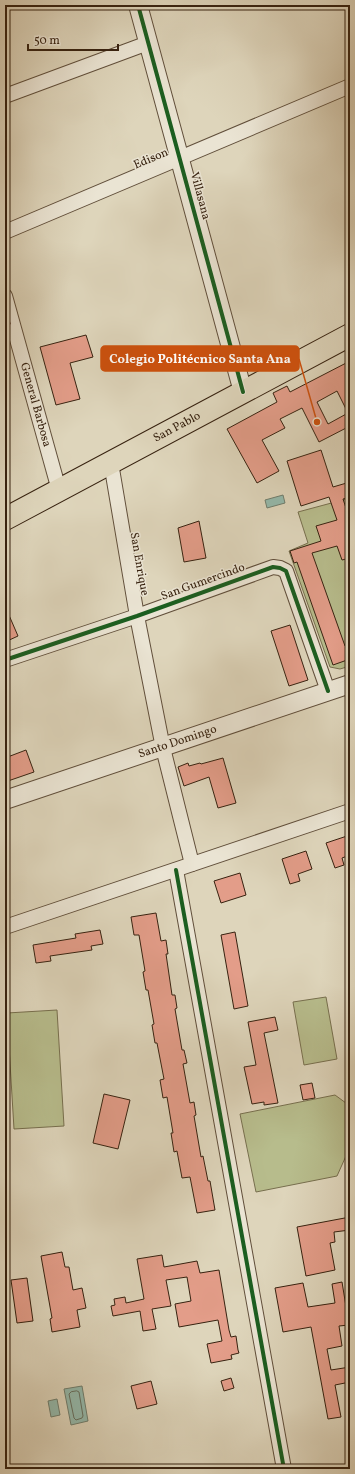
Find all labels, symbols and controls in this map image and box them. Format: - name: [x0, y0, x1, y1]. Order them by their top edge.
- scale bar: [28, 26, 118, 52]
- text: 50 m: [34, 33, 60, 49]
- street label: Edison: [131, 145, 171, 173]
- street label: Villasana: [186, 170, 214, 222]
- callout: Colegio Politécnico Santa Ana: [101, 346, 299, 371]
- text: Colegio Politécnico Santa Ana: [109, 351, 291, 369]
- street label: General Barbosa: [16, 361, 55, 449]
- street label: San Pablo: [151, 408, 204, 446]
- street label: San Enrique: [126, 531, 153, 597]
- street label: San Gumercindo: [159, 559, 247, 605]
- street label: Santo Domingo: [136, 721, 219, 763]

